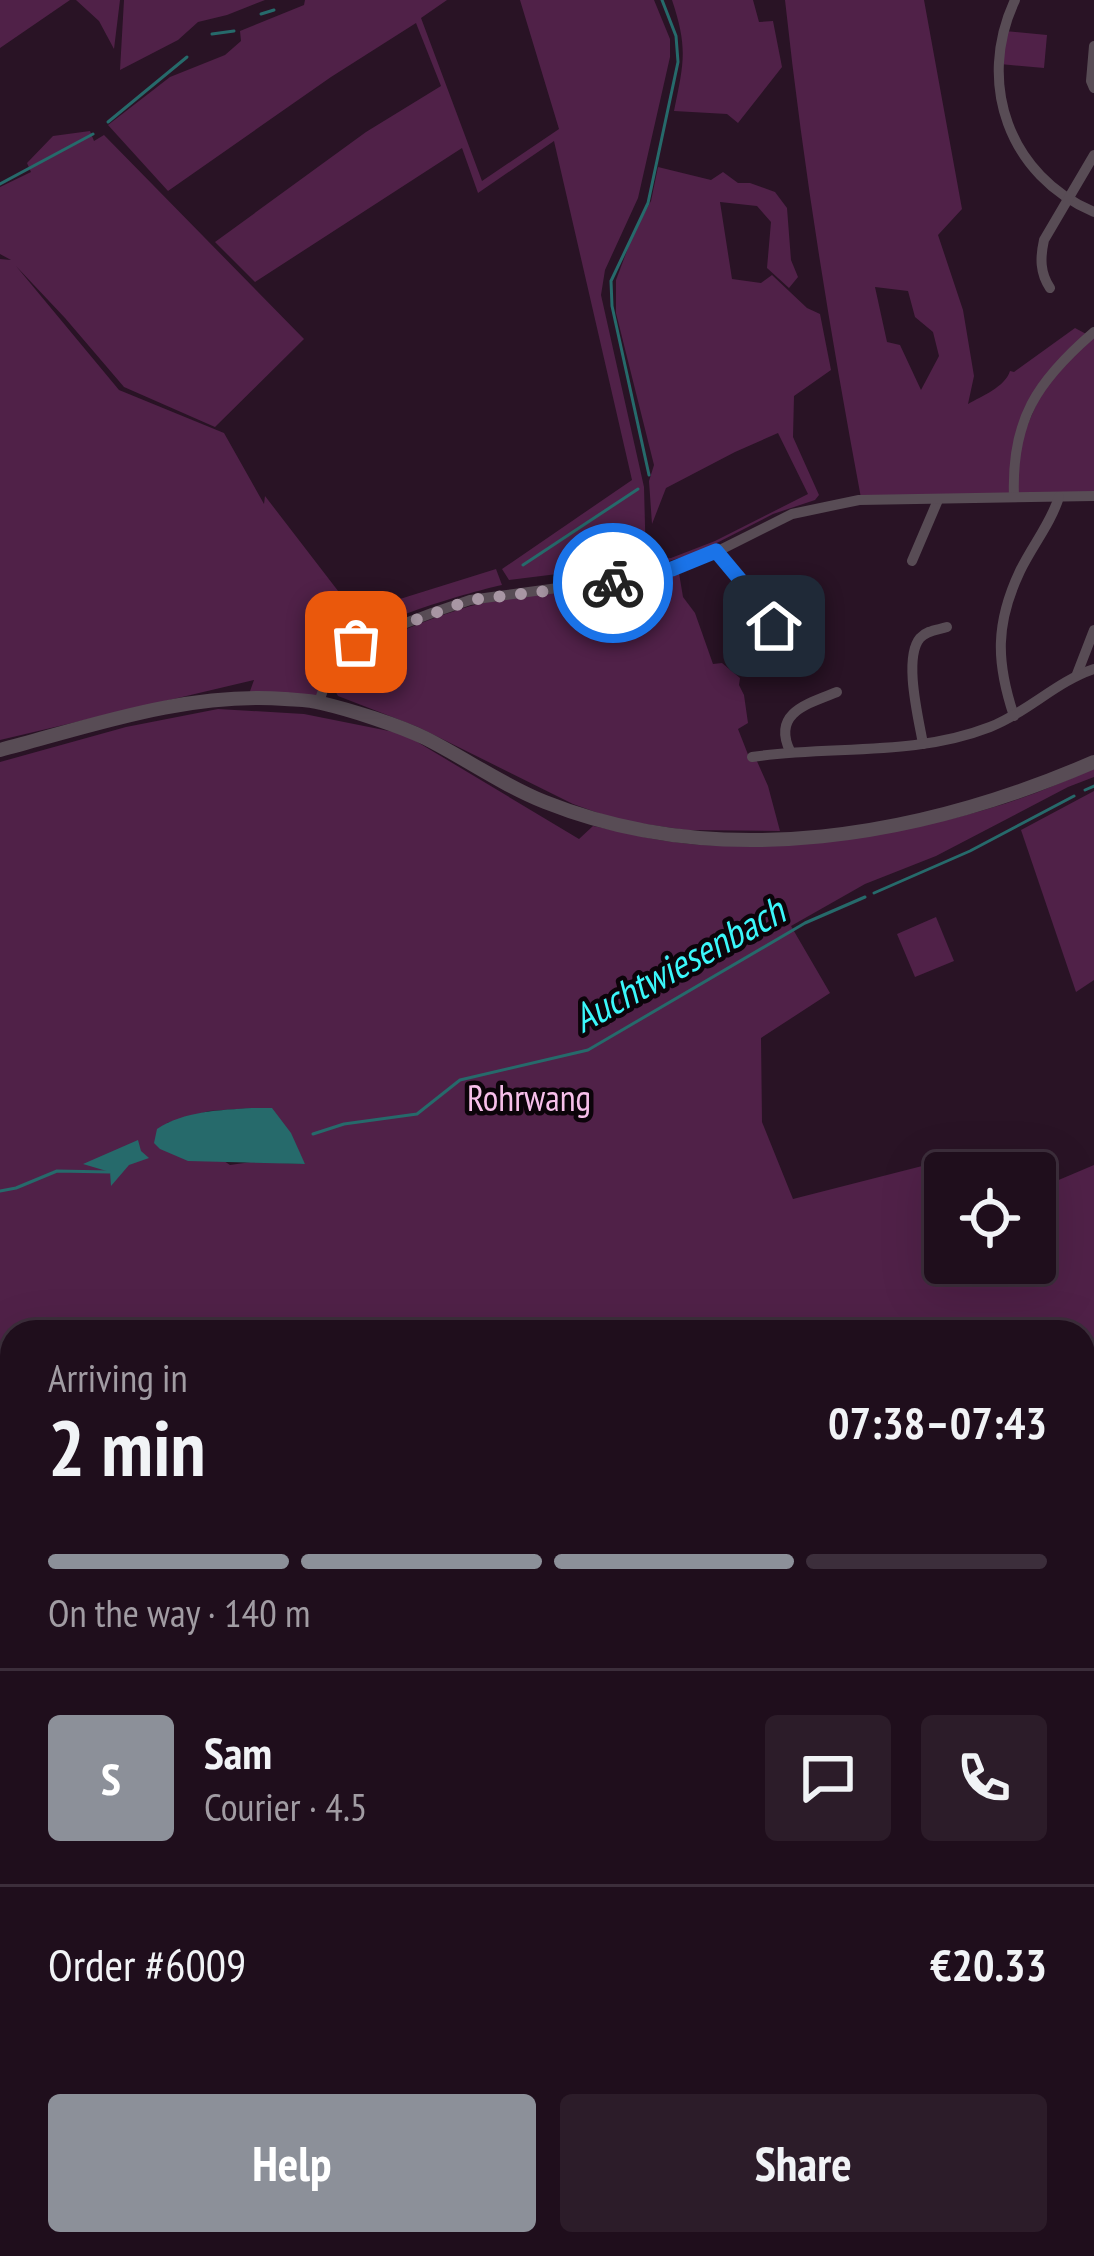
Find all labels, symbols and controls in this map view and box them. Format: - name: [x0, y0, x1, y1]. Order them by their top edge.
- courier: [553, 523, 673, 643]
- icon: bike: [580, 550, 646, 616]
- pin: [723, 575, 825, 677]
- pin: [305, 591, 407, 693]
- icon: home: [741, 593, 807, 659]
- icon: bag: [323, 609, 389, 675]
- water label: Auchtwiesenbach: [563, 884, 795, 1043]
- park label: Rohrwang: [467, 1074, 591, 1121]
- map controls: [924, 1152, 1056, 1284]
- button: locate: [924, 1152, 1056, 1284]
- text: Arriving in: [48, 1352, 188, 1403]
- text: 07:38–07:43: [828, 1393, 1047, 1451]
- text: 2 min: [48, 1397, 206, 1498]
- text: On the way · 140 m: [48, 1587, 310, 1638]
- button: chat: [765, 1715, 891, 1841]
- button: phone: [921, 1715, 1047, 1841]
- text: Sam: [204, 1723, 272, 1781]
- text: S: [101, 1749, 121, 1807]
- text: Courier · 4.5: [204, 1781, 367, 1832]
- text: Order #6009: [48, 1935, 246, 1993]
- text: €20.33: [930, 1935, 1047, 1993]
- button: Help: [48, 2094, 536, 2232]
- button: Share: [560, 2094, 1047, 2232]

